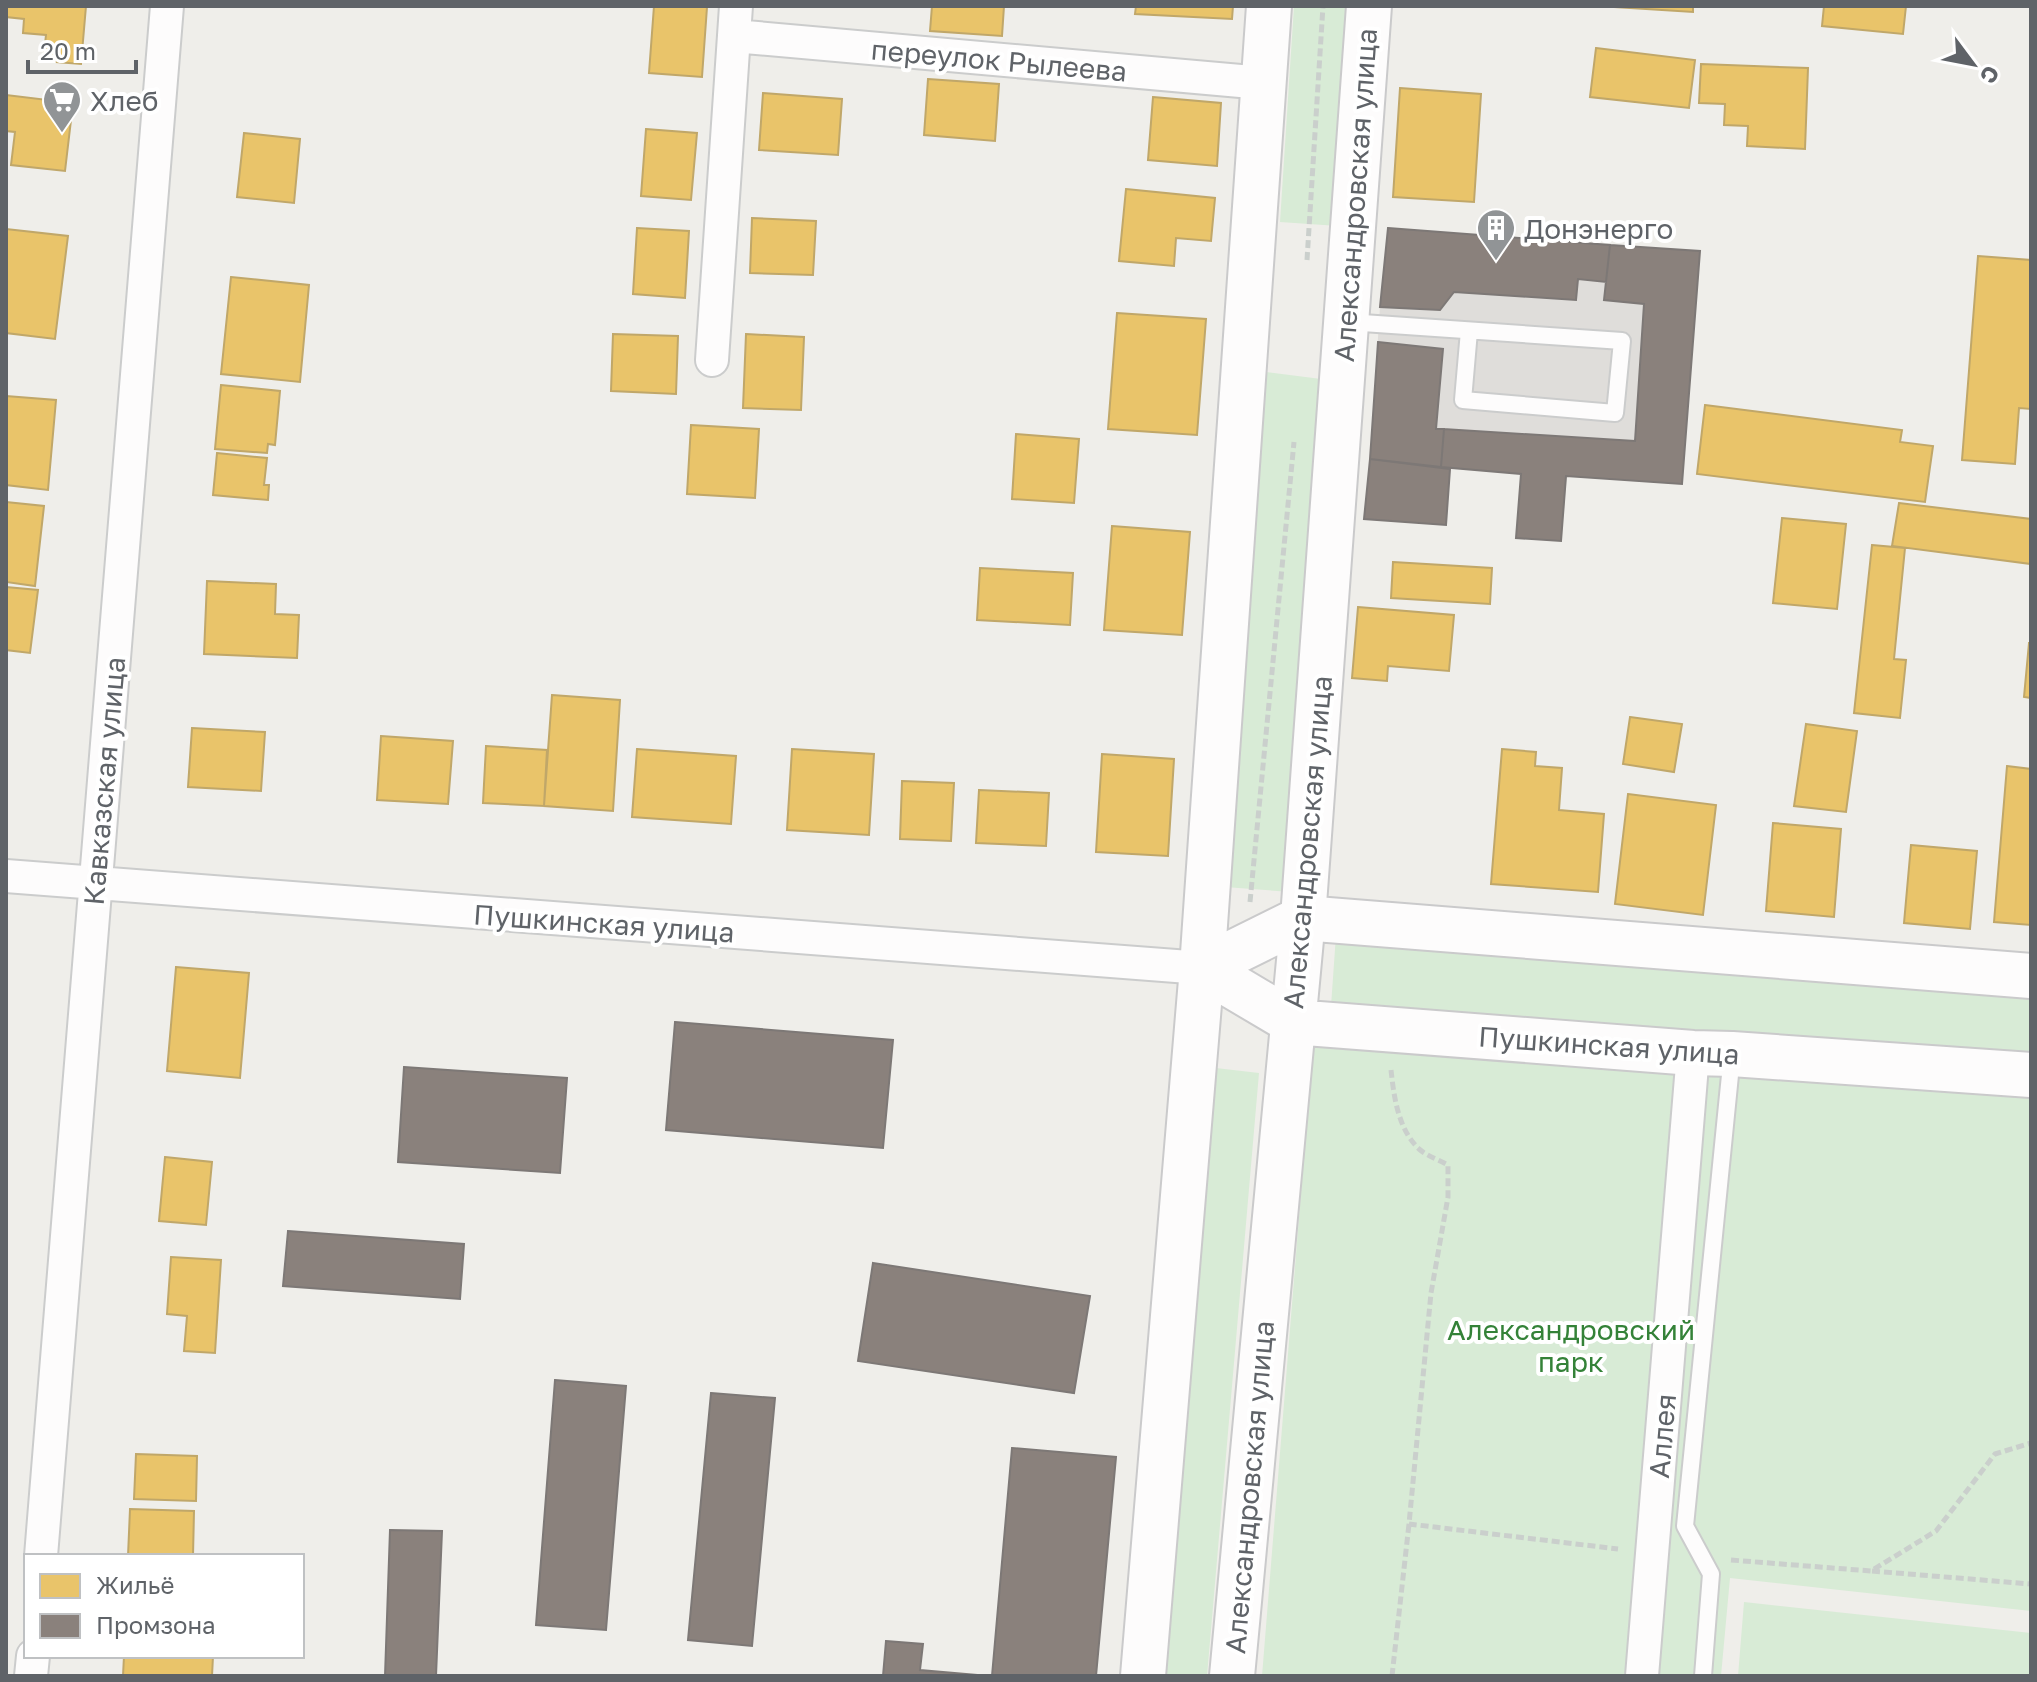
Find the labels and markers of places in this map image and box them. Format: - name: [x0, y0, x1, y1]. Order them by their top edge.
- supermarket icon: Хлеб: [41, 79, 83, 134]
- place label: Хлеб: [90, 84, 158, 117]
- building icon: Донэнерго: [1475, 207, 1517, 262]
- place label: Донэнерго: [1524, 212, 1673, 245]

